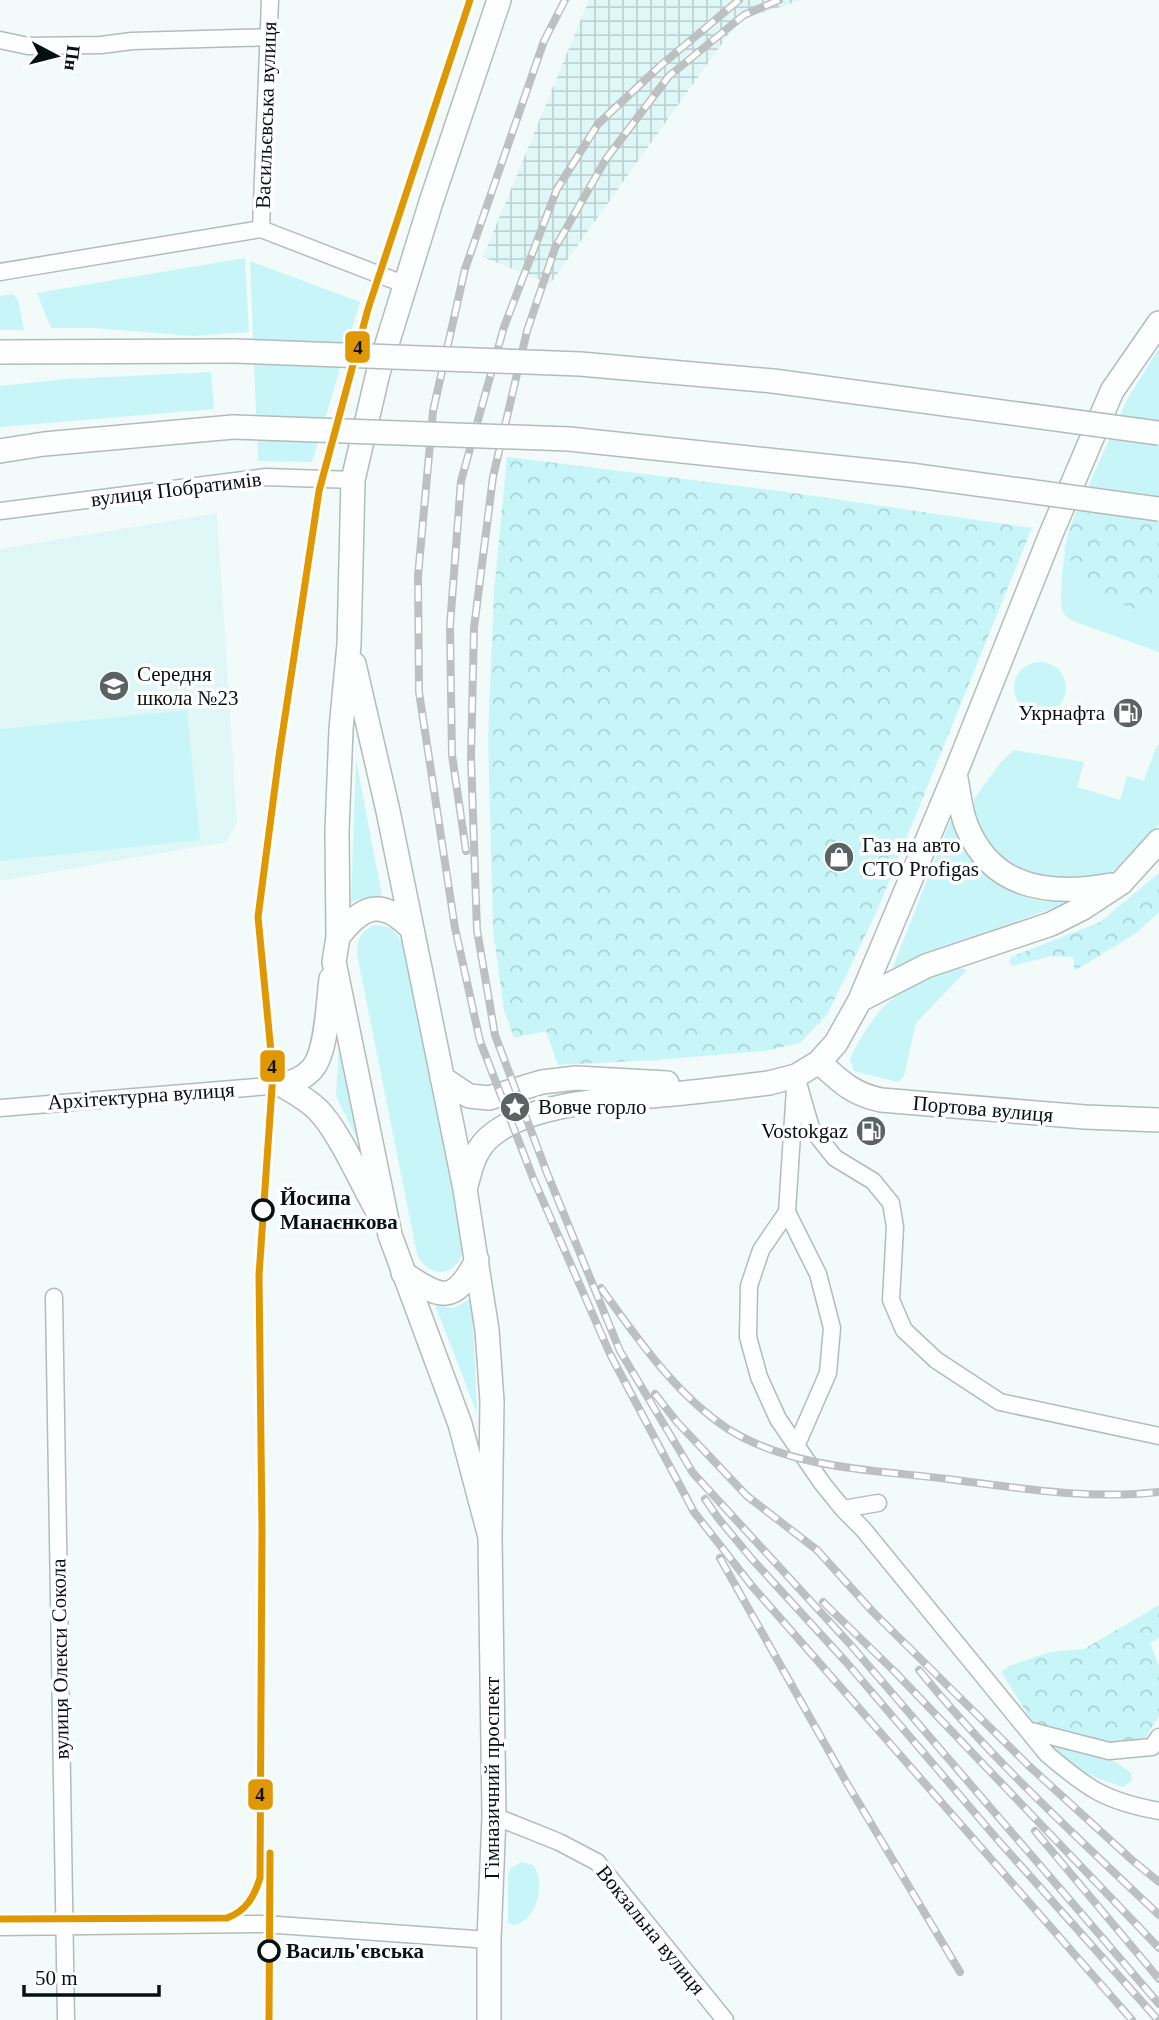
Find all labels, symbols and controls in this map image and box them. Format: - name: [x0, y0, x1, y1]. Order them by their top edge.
- north arrow: [21, 21, 91, 91]
- street label: Васильєвська вулиця: [251, 21, 281, 209]
- text: Пн: [60, 44, 84, 72]
- line badge: 4: [344, 330, 371, 364]
- text: 4: [353, 337, 363, 358]
- street label: вулиця Побратимів: [89, 467, 263, 511]
- place label: Середня школа №23: [137, 662, 239, 710]
- school or university icon: Середня школа №23: [97, 669, 131, 703]
- fuel station icon: Укрнафта: [1111, 696, 1145, 730]
- place label: Укрнафта: [1018, 701, 1106, 725]
- place label: Газ на авто СТО Profigas: [862, 833, 979, 881]
- shop icon: Газ на авто СТО Profigas: [822, 840, 856, 874]
- line badge: 4: [259, 1049, 286, 1083]
- text: 4: [267, 1056, 277, 1077]
- street label: Архітектурна вулиця: [47, 1077, 236, 1115]
- place icon: Вовче горло: [498, 1090, 532, 1124]
- street label: Портова вулиця: [912, 1091, 1055, 1127]
- place label: Вовче горло: [538, 1095, 647, 1119]
- fuel station icon: Vostokgaz: [854, 1114, 888, 1148]
- place label: Vostokgaz: [761, 1119, 848, 1143]
- place label: Йосипа Манаєнкова: [280, 1186, 398, 1234]
- marker: Йосипа Манаєнкова: [252, 1199, 274, 1221]
- street label: вулиця Олекси Сокола: [46, 1558, 74, 1760]
- street label: Гімназичний проспект: [480, 1677, 504, 1879]
- line badge: 4: [247, 1778, 274, 1811]
- text: 4: [255, 1784, 265, 1805]
- street label: Вокзальна вулиця: [591, 1860, 711, 2000]
- place label: Василь'євська: [286, 1939, 425, 1963]
- marker: Василь'євська: [258, 1940, 280, 1962]
- scale bar: [24, 1954, 159, 1998]
- text: 50 m: [35, 1966, 78, 1990]

